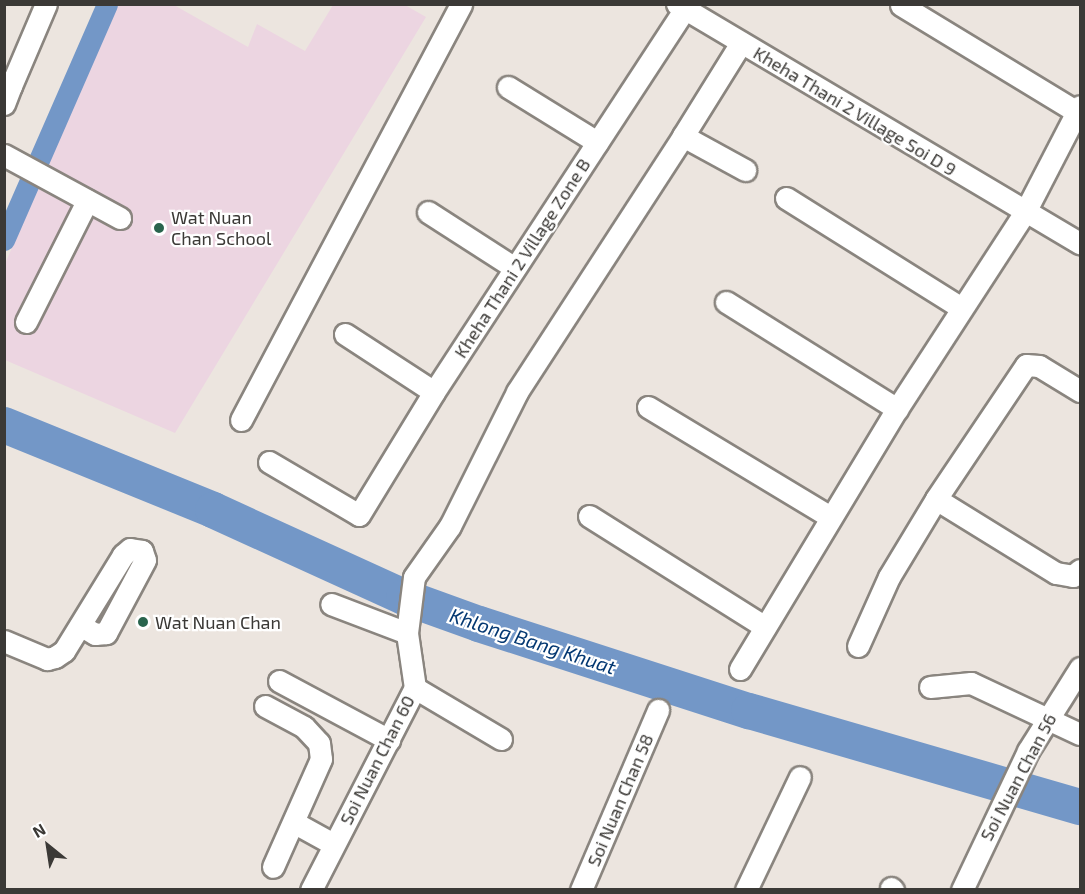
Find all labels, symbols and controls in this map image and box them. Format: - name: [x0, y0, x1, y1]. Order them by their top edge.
- street label: Kheha Thani 2 Village Soi D 9: [749, 42, 961, 180]
- street label: Kheha Thani 2 Village Zone B: [449, 154, 595, 362]
- place label: Wat Nuan Chan School: [171, 207, 271, 250]
- marker: Wat Nuan Chan School: [152, 221, 166, 235]
- water label: Khlong Bang Khuat: [447, 603, 619, 679]
- place label: Wat Nuan Chan: [155, 611, 281, 633]
- marker: Wat Nuan Chan: [136, 615, 150, 629]
- street label: Soi Nuan Chan 60: [335, 692, 419, 828]
- street label: Soi Nuan Chan 56: [975, 710, 1061, 844]
- street label: Soi Nuan Chan 58: [582, 731, 658, 869]
- north arrow: [18, 816, 78, 876]
- text: N: [29, 819, 49, 841]

